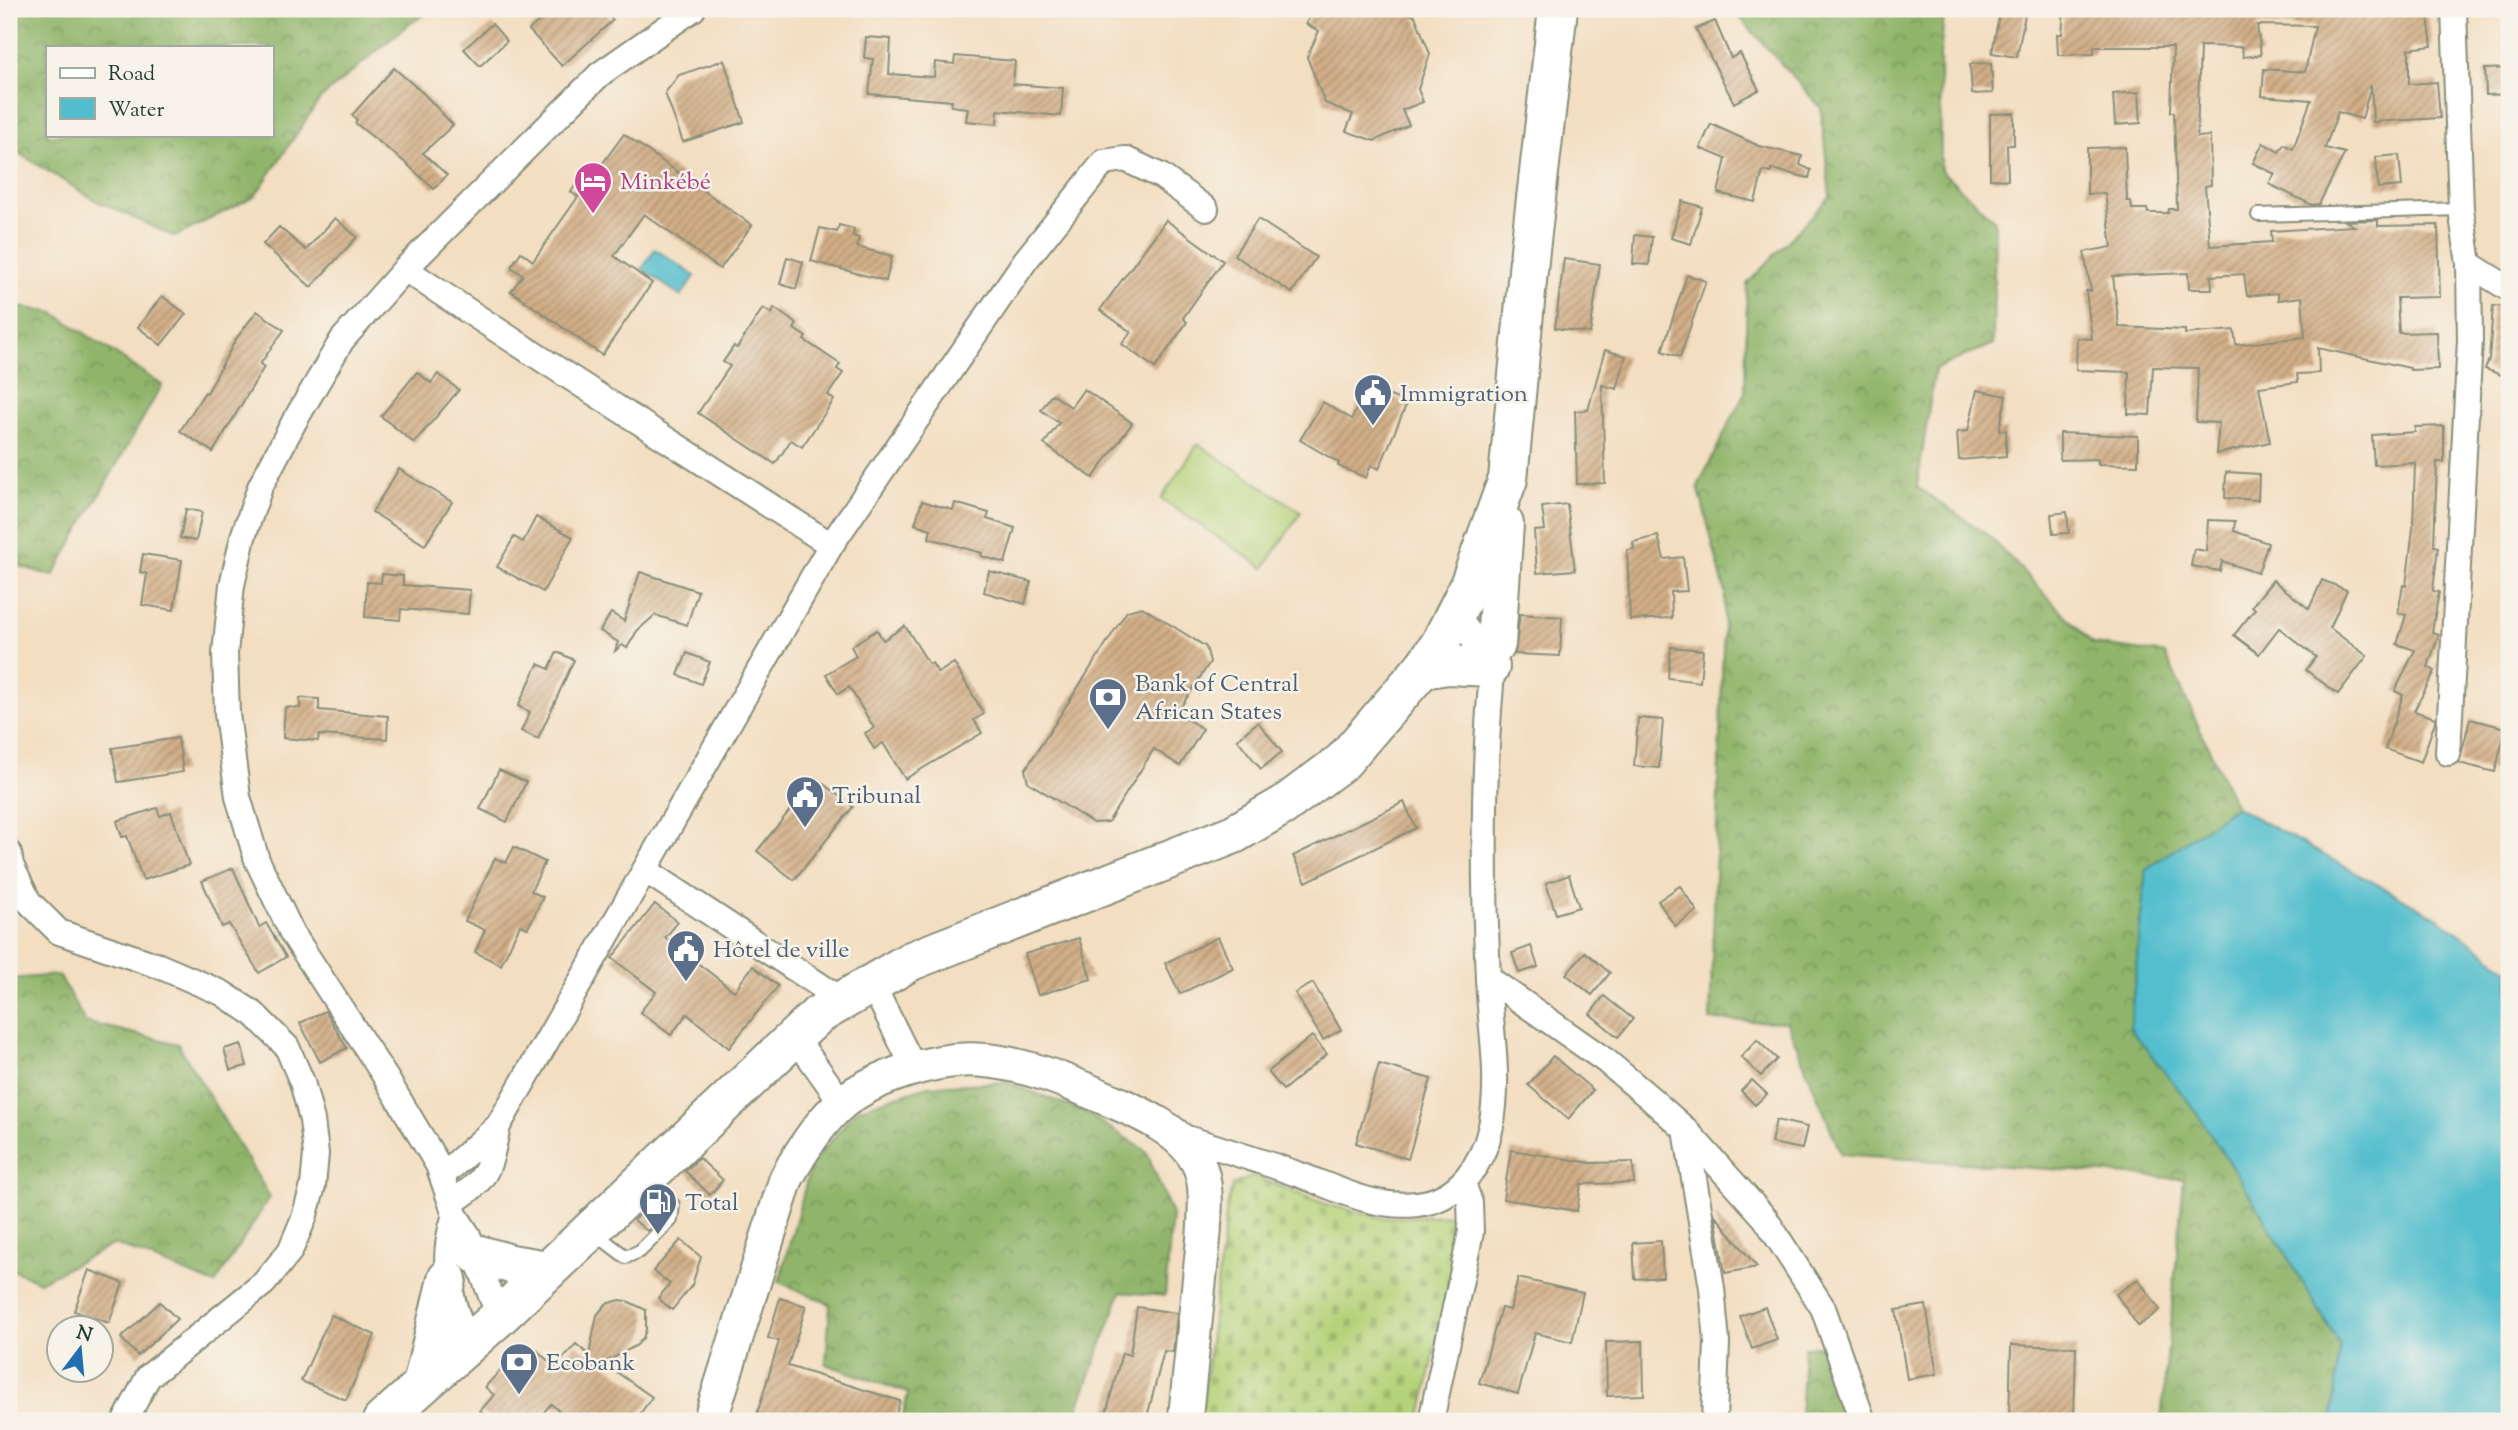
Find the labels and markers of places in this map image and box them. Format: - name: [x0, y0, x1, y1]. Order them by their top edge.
- hotel icon: Minkébé: [572, 160, 614, 215]
- place label: Minkébé: [620, 166, 711, 200]
- public building icon: Immigration: [1352, 372, 1394, 427]
- place label: Immigration: [1400, 378, 1528, 412]
- place label: Bank of Central African States: [1135, 668, 1299, 730]
- bank icon: Bank of Central African States: [1087, 676, 1129, 731]
- public building icon: Tribunal: [784, 774, 826, 829]
- place label: Tribunal: [832, 780, 922, 814]
- public building icon: Hôtel de ville: [665, 928, 707, 983]
- place label: Hôtel de ville: [713, 934, 849, 968]
- fuel station icon: Total: [637, 1181, 679, 1236]
- place label: Total: [685, 1187, 739, 1221]
- bank icon: Ecobank: [498, 1341, 540, 1396]
- place label: Ecobank: [546, 1347, 636, 1381]

